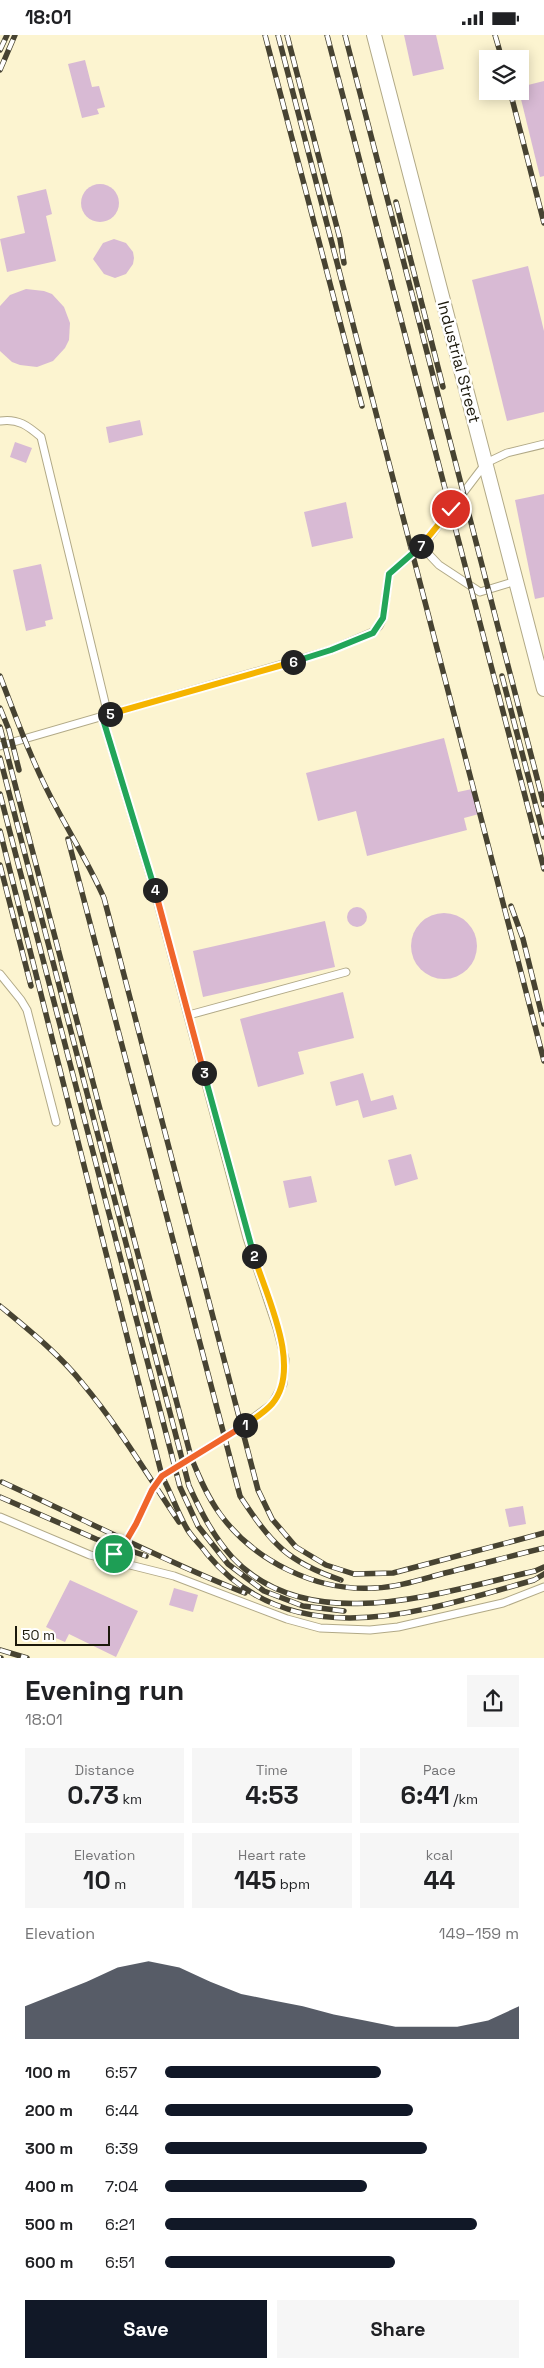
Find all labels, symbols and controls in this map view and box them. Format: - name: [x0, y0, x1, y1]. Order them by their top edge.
- text: 18:01: [25, 5, 72, 30]
- map controls: [479, 50, 529, 100]
- button: layers: [479, 50, 529, 100]
- street label: Industrial Street: [433, 299, 485, 425]
- pin: [430, 488, 472, 530]
- icon: check: [437, 495, 465, 523]
- pin: 7: [408, 533, 434, 559]
- text: 7: [418, 537, 425, 555]
- pin: 6: [280, 649, 306, 675]
- text: 6: [289, 653, 298, 671]
- pin: 5: [98, 701, 122, 727]
- text: 5: [106, 705, 115, 723]
- pin: 4: [142, 877, 168, 903]
- text: 4: [151, 881, 160, 899]
- pin: 3: [192, 1061, 216, 1085]
- text: 3: [200, 1064, 209, 1082]
- pin: 2: [242, 1243, 266, 1269]
- text: 2: [250, 1247, 259, 1265]
- pin: 1: [232, 1413, 258, 1437]
- text: 1: [242, 1416, 249, 1434]
- pin: [93, 1533, 135, 1575]
- icon: arrive: [100, 1540, 128, 1568]
- scale bar: [15, 1623, 110, 1646]
- text: 50 m: [22, 1626, 55, 1644]
- text: Evening run: [25, 1672, 184, 1708]
- button: share: [467, 1675, 519, 1727]
- text: 18:01: [25, 1709, 63, 1730]
- text: Distance: [75, 1761, 134, 1779]
- text: Time: [256, 1761, 288, 1779]
- text: Pace: [423, 1761, 456, 1779]
- text: 0.73: [67, 1779, 119, 1811]
- text: 4:53: [245, 1779, 299, 1811]
- text: 6:41: [401, 1779, 450, 1811]
- text: km: [119, 1790, 142, 1808]
- text: /km: [450, 1790, 478, 1808]
- text: Elevation: [74, 1846, 135, 1864]
- text: Heart rate: [238, 1846, 306, 1864]
- text: kcal: [426, 1846, 453, 1864]
- text: 10: [83, 1864, 111, 1896]
- text: 145: [234, 1864, 276, 1896]
- text: 44: [423, 1864, 455, 1896]
- text: m: [111, 1875, 126, 1893]
- text: bpm: [276, 1875, 310, 1893]
- text: Elevation: [25, 1923, 95, 1944]
- text: 149–159 m: [439, 1923, 519, 1944]
- text: 100 m: [25, 2062, 71, 2083]
- text: 6:57: [105, 2062, 137, 2083]
- text: 200 m: [25, 2100, 73, 2121]
- text: 6:44: [105, 2100, 139, 2121]
- text: 300 m: [25, 2138, 73, 2159]
- text: 6:39: [105, 2138, 138, 2159]
- text: 400 m: [25, 2176, 74, 2197]
- text: 7:04: [105, 2176, 138, 2197]
- text: 500 m: [25, 2214, 73, 2235]
- text: 6:21: [105, 2214, 135, 2235]
- text: 600 m: [25, 2252, 73, 2273]
- text: 6:51: [105, 2252, 135, 2273]
- button: Save: [25, 2300, 267, 2358]
- button: Share: [277, 2300, 519, 2358]

